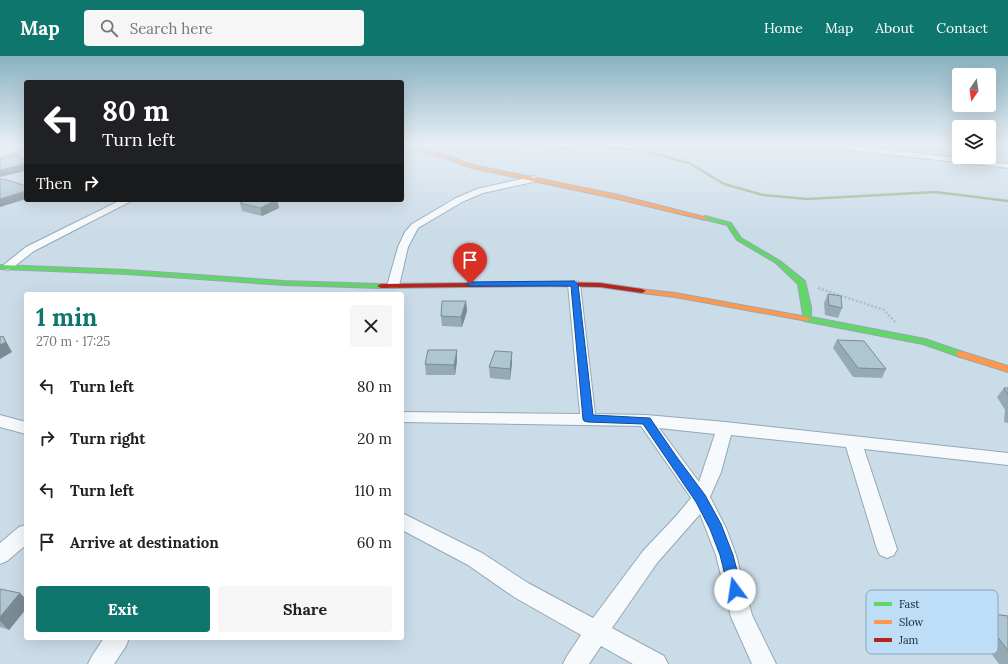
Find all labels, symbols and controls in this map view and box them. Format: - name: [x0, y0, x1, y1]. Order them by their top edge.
- search box: [84, 10, 364, 46]
- text: Map: [20, 16, 60, 40]
- icon: search: [98, 17, 120, 39]
- text: Search here: [130, 19, 213, 38]
- text: Home: [764, 19, 803, 37]
- text: Map: [825, 19, 853, 37]
- text: About: [875, 19, 914, 37]
- text: Contact: [936, 19, 988, 37]
- north arrow: [952, 68, 996, 112]
- map controls: [952, 68, 996, 164]
- text: 80 m: [102, 93, 169, 129]
- icon: left: [36, 96, 88, 148]
- button: layers: [952, 120, 996, 164]
- text: Turn left: [102, 128, 175, 151]
- icon: right: [80, 172, 102, 194]
- text: Then: [36, 174, 72, 193]
- pin: [453, 243, 487, 284]
- icon: arrive: [459, 249, 481, 271]
- text: 1 min: [36, 302, 97, 333]
- button: close: [350, 305, 392, 347]
- text: 270 m · 17:25: [36, 333, 110, 350]
- icon: left: [36, 375, 58, 397]
- text: Turn left: [70, 377, 134, 396]
- text: 80 m: [357, 377, 392, 396]
- icon: right: [36, 427, 58, 449]
- text: Turn right: [70, 429, 146, 448]
- text: 20 m: [357, 429, 392, 448]
- icon: left: [36, 479, 58, 501]
- text: Turn left: [70, 481, 134, 500]
- text: 110 m: [354, 481, 392, 500]
- icon: arrive: [36, 531, 58, 553]
- text: Arrive at destination: [70, 533, 219, 552]
- text: 60 m: [357, 533, 392, 552]
- position arrow: [714, 569, 756, 611]
- button: Exit: [36, 586, 210, 632]
- button: Share: [218, 586, 392, 632]
- legend: [866, 590, 998, 654]
- text: Fast: [899, 597, 920, 611]
- text: Slow: [899, 615, 924, 629]
- text: Jam: [898, 633, 919, 647]

